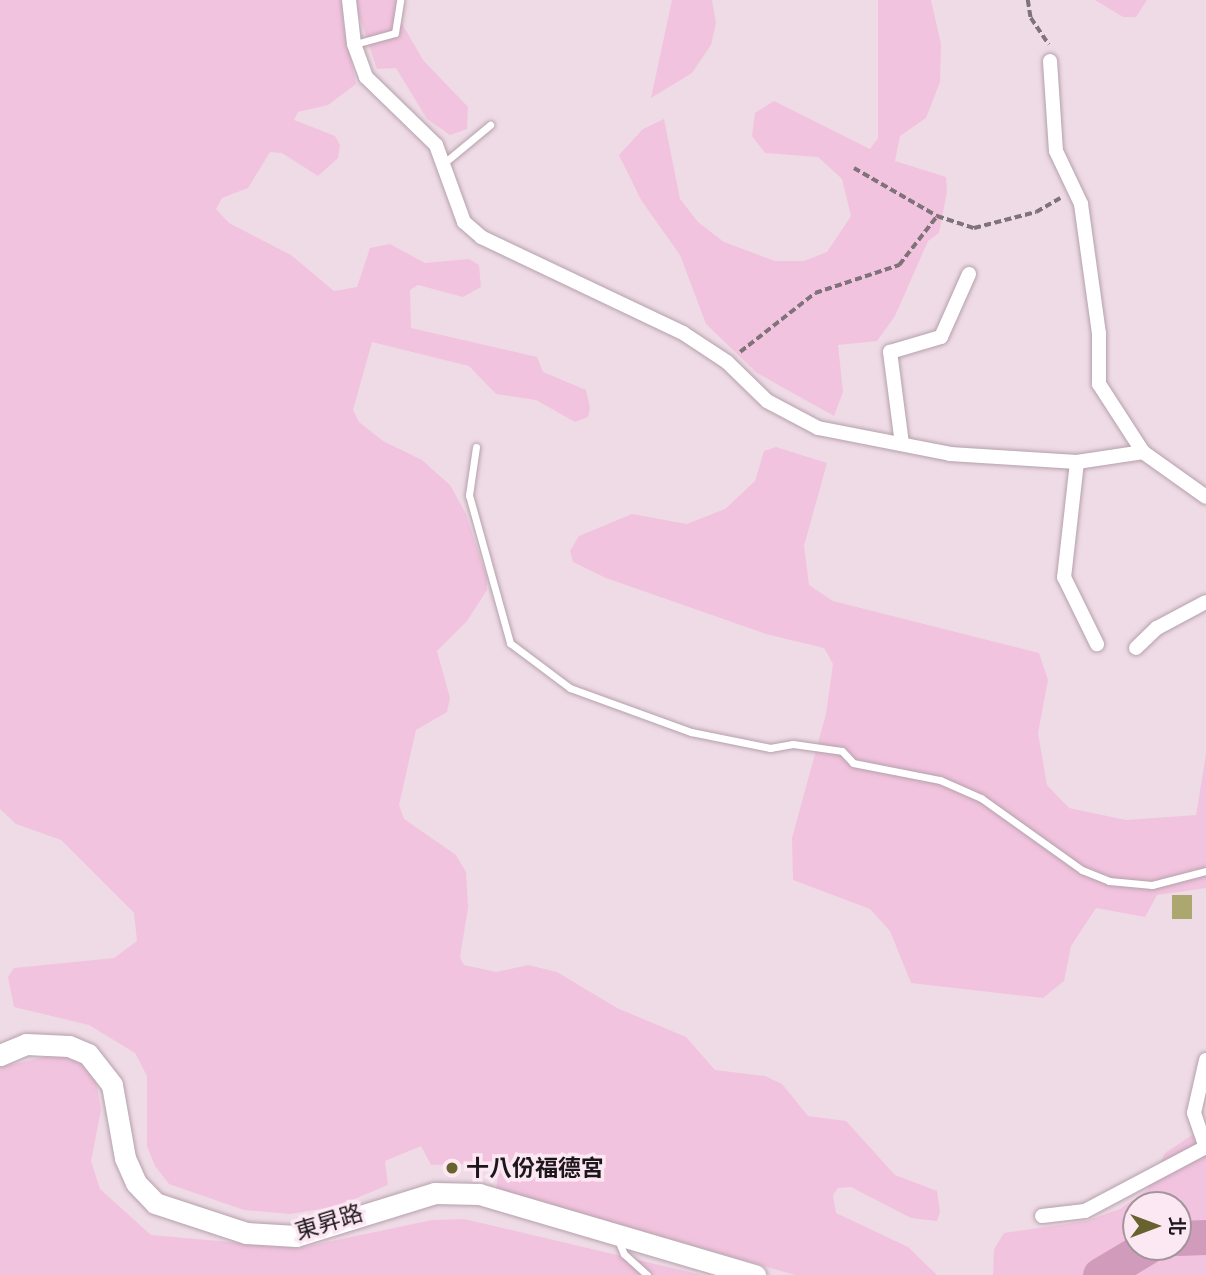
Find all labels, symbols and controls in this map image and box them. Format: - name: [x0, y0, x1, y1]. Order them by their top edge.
- place label: 十八份福德宮: [466, 1154, 604, 1182]
- marker: 十八份福德宮: [444, 1160, 460, 1176]
- north arrow: [1122, 1191, 1192, 1261]
- street label: 東昇路: [292, 1199, 366, 1245]
- text: 北: [1164, 1216, 1189, 1236]

